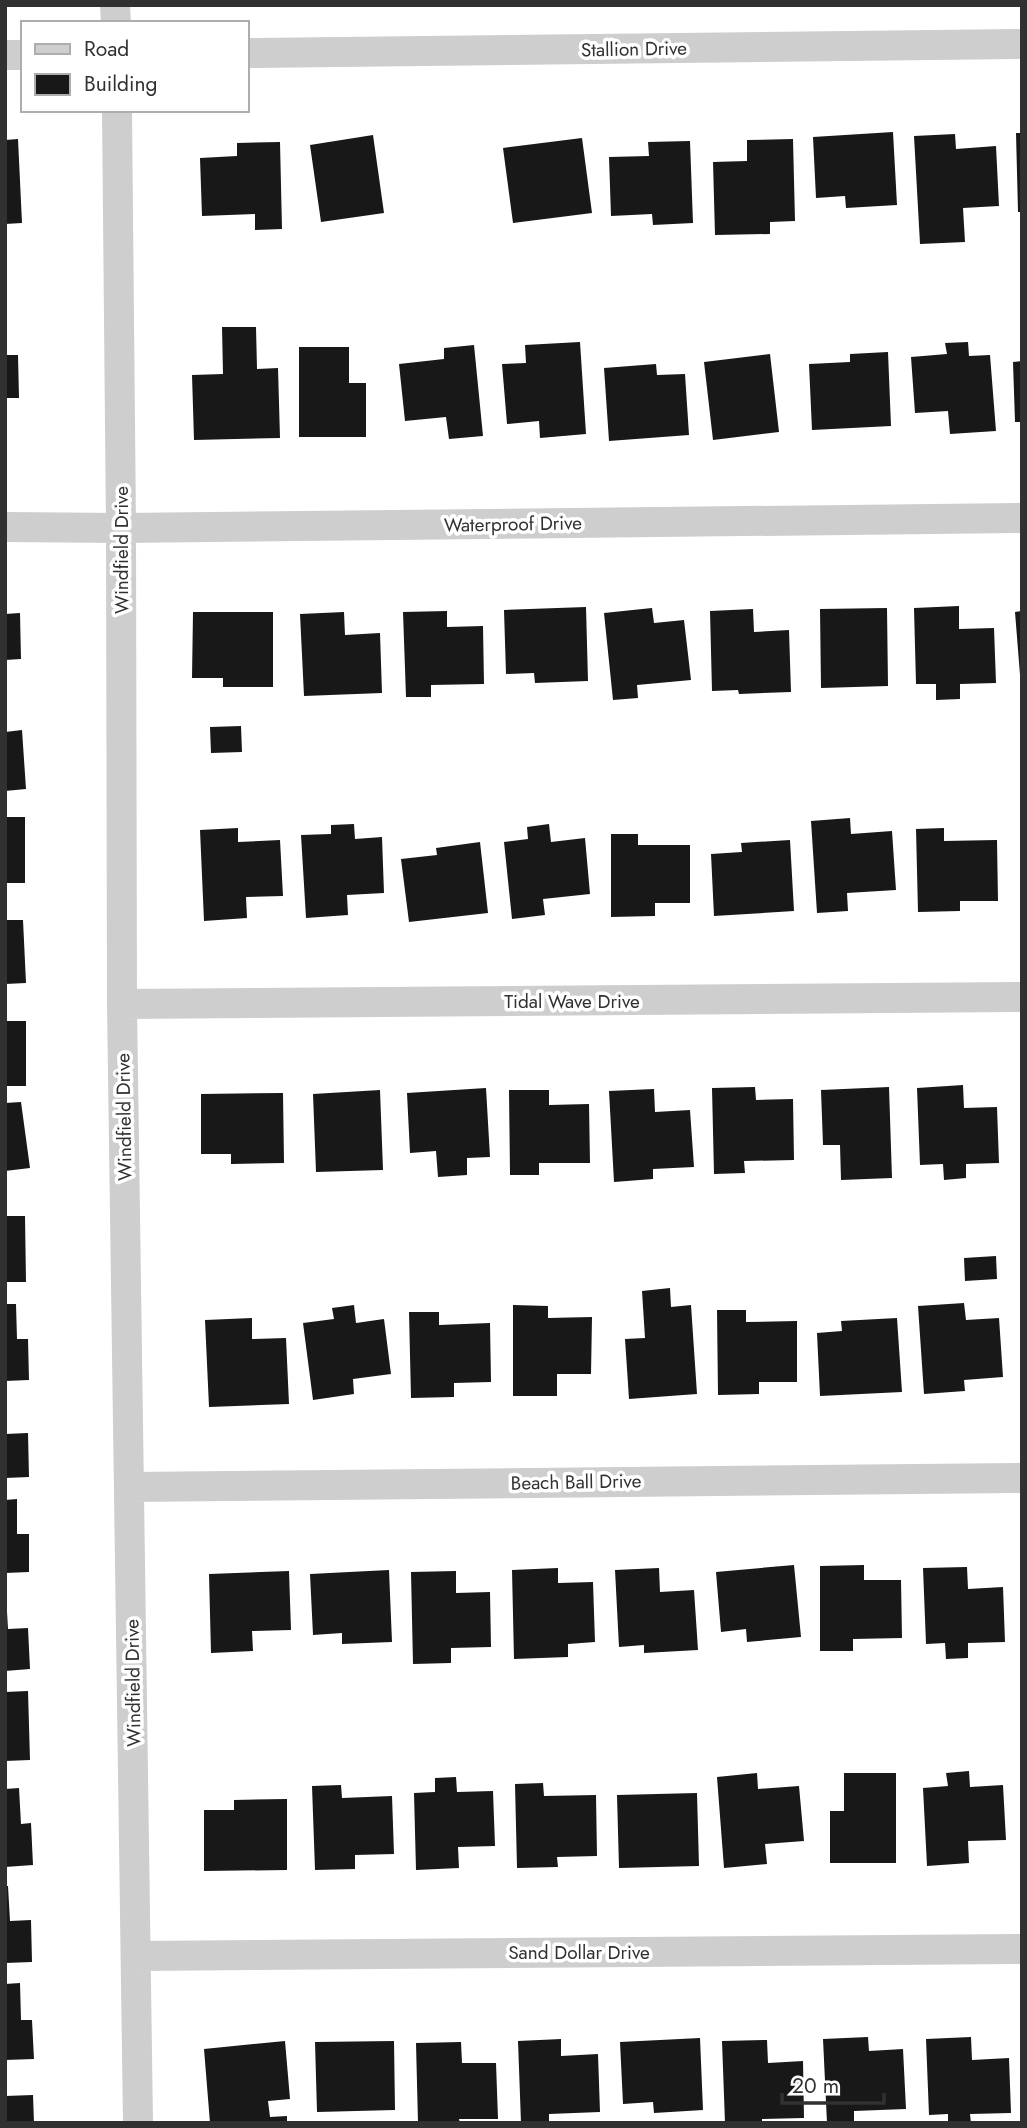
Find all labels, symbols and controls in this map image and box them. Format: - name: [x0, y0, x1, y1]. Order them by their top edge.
- legend: [21, 21, 248, 112]
- text: Road: [84, 34, 129, 64]
- street label: Stallion Drive: [581, 35, 687, 63]
- text: Building: [84, 69, 157, 99]
- street label: Windfield Drive: [108, 486, 135, 614]
- street label: Waterproof Drive: [444, 509, 582, 539]
- street label: Tidal Wave Drive: [504, 988, 640, 1015]
- street label: Windfield Drive: [109, 1053, 139, 1181]
- street label: Beach Ball Drive: [510, 1467, 642, 1497]
- street label: Windfield Drive: [118, 1619, 148, 1747]
- street label: Sand Dollar Drive: [508, 1939, 650, 1966]
- scale bar: [782, 2062, 884, 2106]
- text: 20 m: [792, 2071, 839, 2101]

